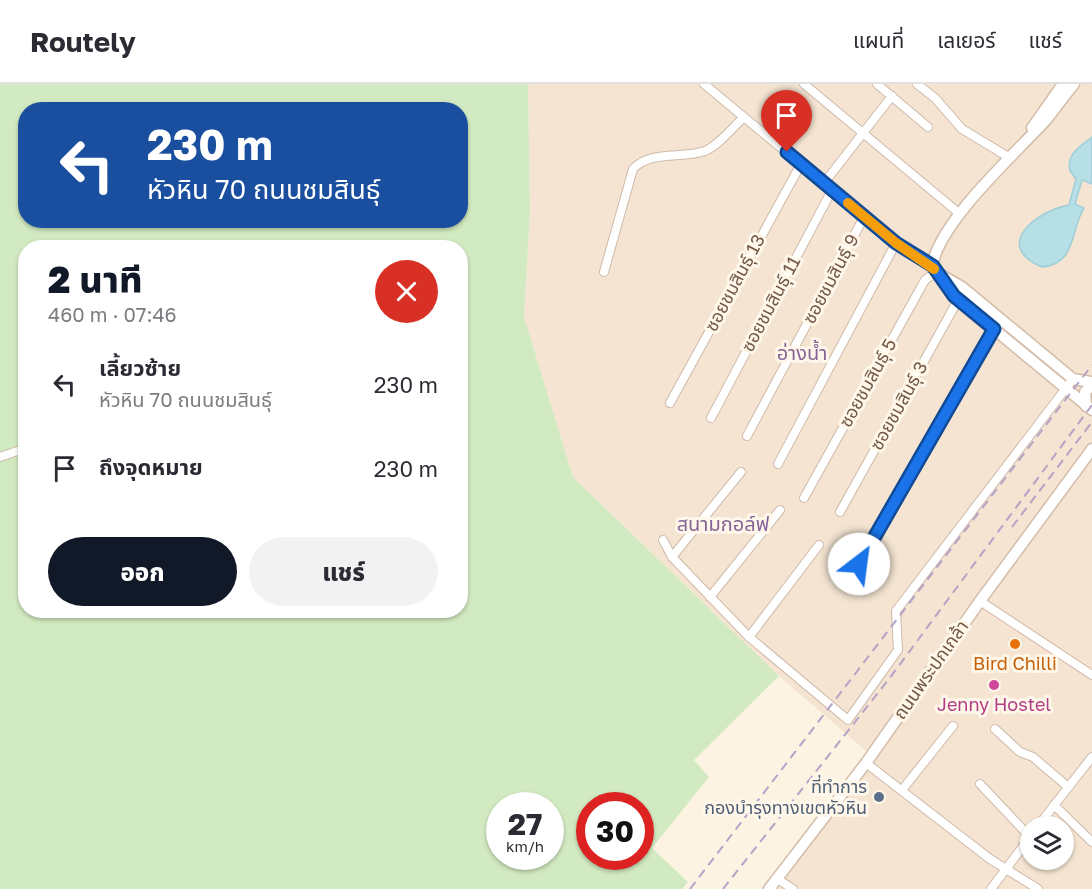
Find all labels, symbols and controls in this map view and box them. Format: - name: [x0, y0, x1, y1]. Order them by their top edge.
- text: Routely: [30, 25, 136, 58]
- text: แผนที่: [853, 27, 904, 53]
- text: เลเยอร์: [937, 27, 996, 53]
- text: แชร์: [1029, 27, 1062, 53]
- pin: [761, 90, 812, 152]
- icon: arrive: [770, 99, 803, 132]
- text: 230 m: [147, 119, 273, 169]
- icon: left: [48, 126, 126, 204]
- text: หัวหิน 70 ถนนชมสินธุ์: [147, 173, 381, 205]
- street label: ซอยชมสินธุ์ 13: [699, 230, 770, 335]
- street label: ซอยชมสินธุ์ 9: [797, 230, 864, 328]
- street label: ซอยชมสินธุ์ 11: [736, 252, 805, 356]
- text: 2 นาที: [48, 258, 142, 301]
- button: close: [375, 260, 438, 323]
- text: 460 m · 07:46: [48, 302, 177, 326]
- street label: ซอยชมสินธุ์ 5: [834, 334, 901, 431]
- district label: อ่างน้ำ: [777, 339, 827, 364]
- text: เลี้ยวซ้าย: [99, 354, 181, 381]
- street label: ซอยชมสินธุ์ 3: [865, 357, 932, 454]
- icon: left: [48, 368, 81, 401]
- text: 230 m: [374, 371, 438, 398]
- text: หัวหิน 70 ถนนชมสินธุ์: [99, 387, 272, 411]
- icon: arrive: [48, 452, 81, 485]
- text: ถึงจุดหมาย: [99, 453, 203, 480]
- text: 230 m: [374, 455, 438, 482]
- district label: สนามกอล์ฟ: [677, 511, 770, 535]
- position arrow: [827, 532, 891, 596]
- button: ออก: [48, 537, 237, 606]
- button: แชร์: [249, 537, 438, 606]
- street label: ถนนพระปกเกล้า: [888, 616, 972, 723]
- marker: Bird Chilli: [1008, 637, 1022, 651]
- place label: Bird Chilli: [973, 652, 1057, 674]
- marker: Jenny Hostel: [987, 678, 1001, 692]
- place label: Jenny Hostel: [937, 693, 1051, 715]
- place label: ที่ทำการ กองบำรุงทางเขตหัวหิน: [704, 774, 867, 819]
- marker: ที่ทำการ กองบำรุงทางเขตหัวหิน: [872, 790, 886, 804]
- speed limit sign: 30: [576, 792, 654, 870]
- text: 27: [508, 806, 542, 842]
- map controls: [1020, 816, 1074, 870]
- button: layers: [1020, 816, 1074, 870]
- text: km/h: [506, 837, 544, 855]

